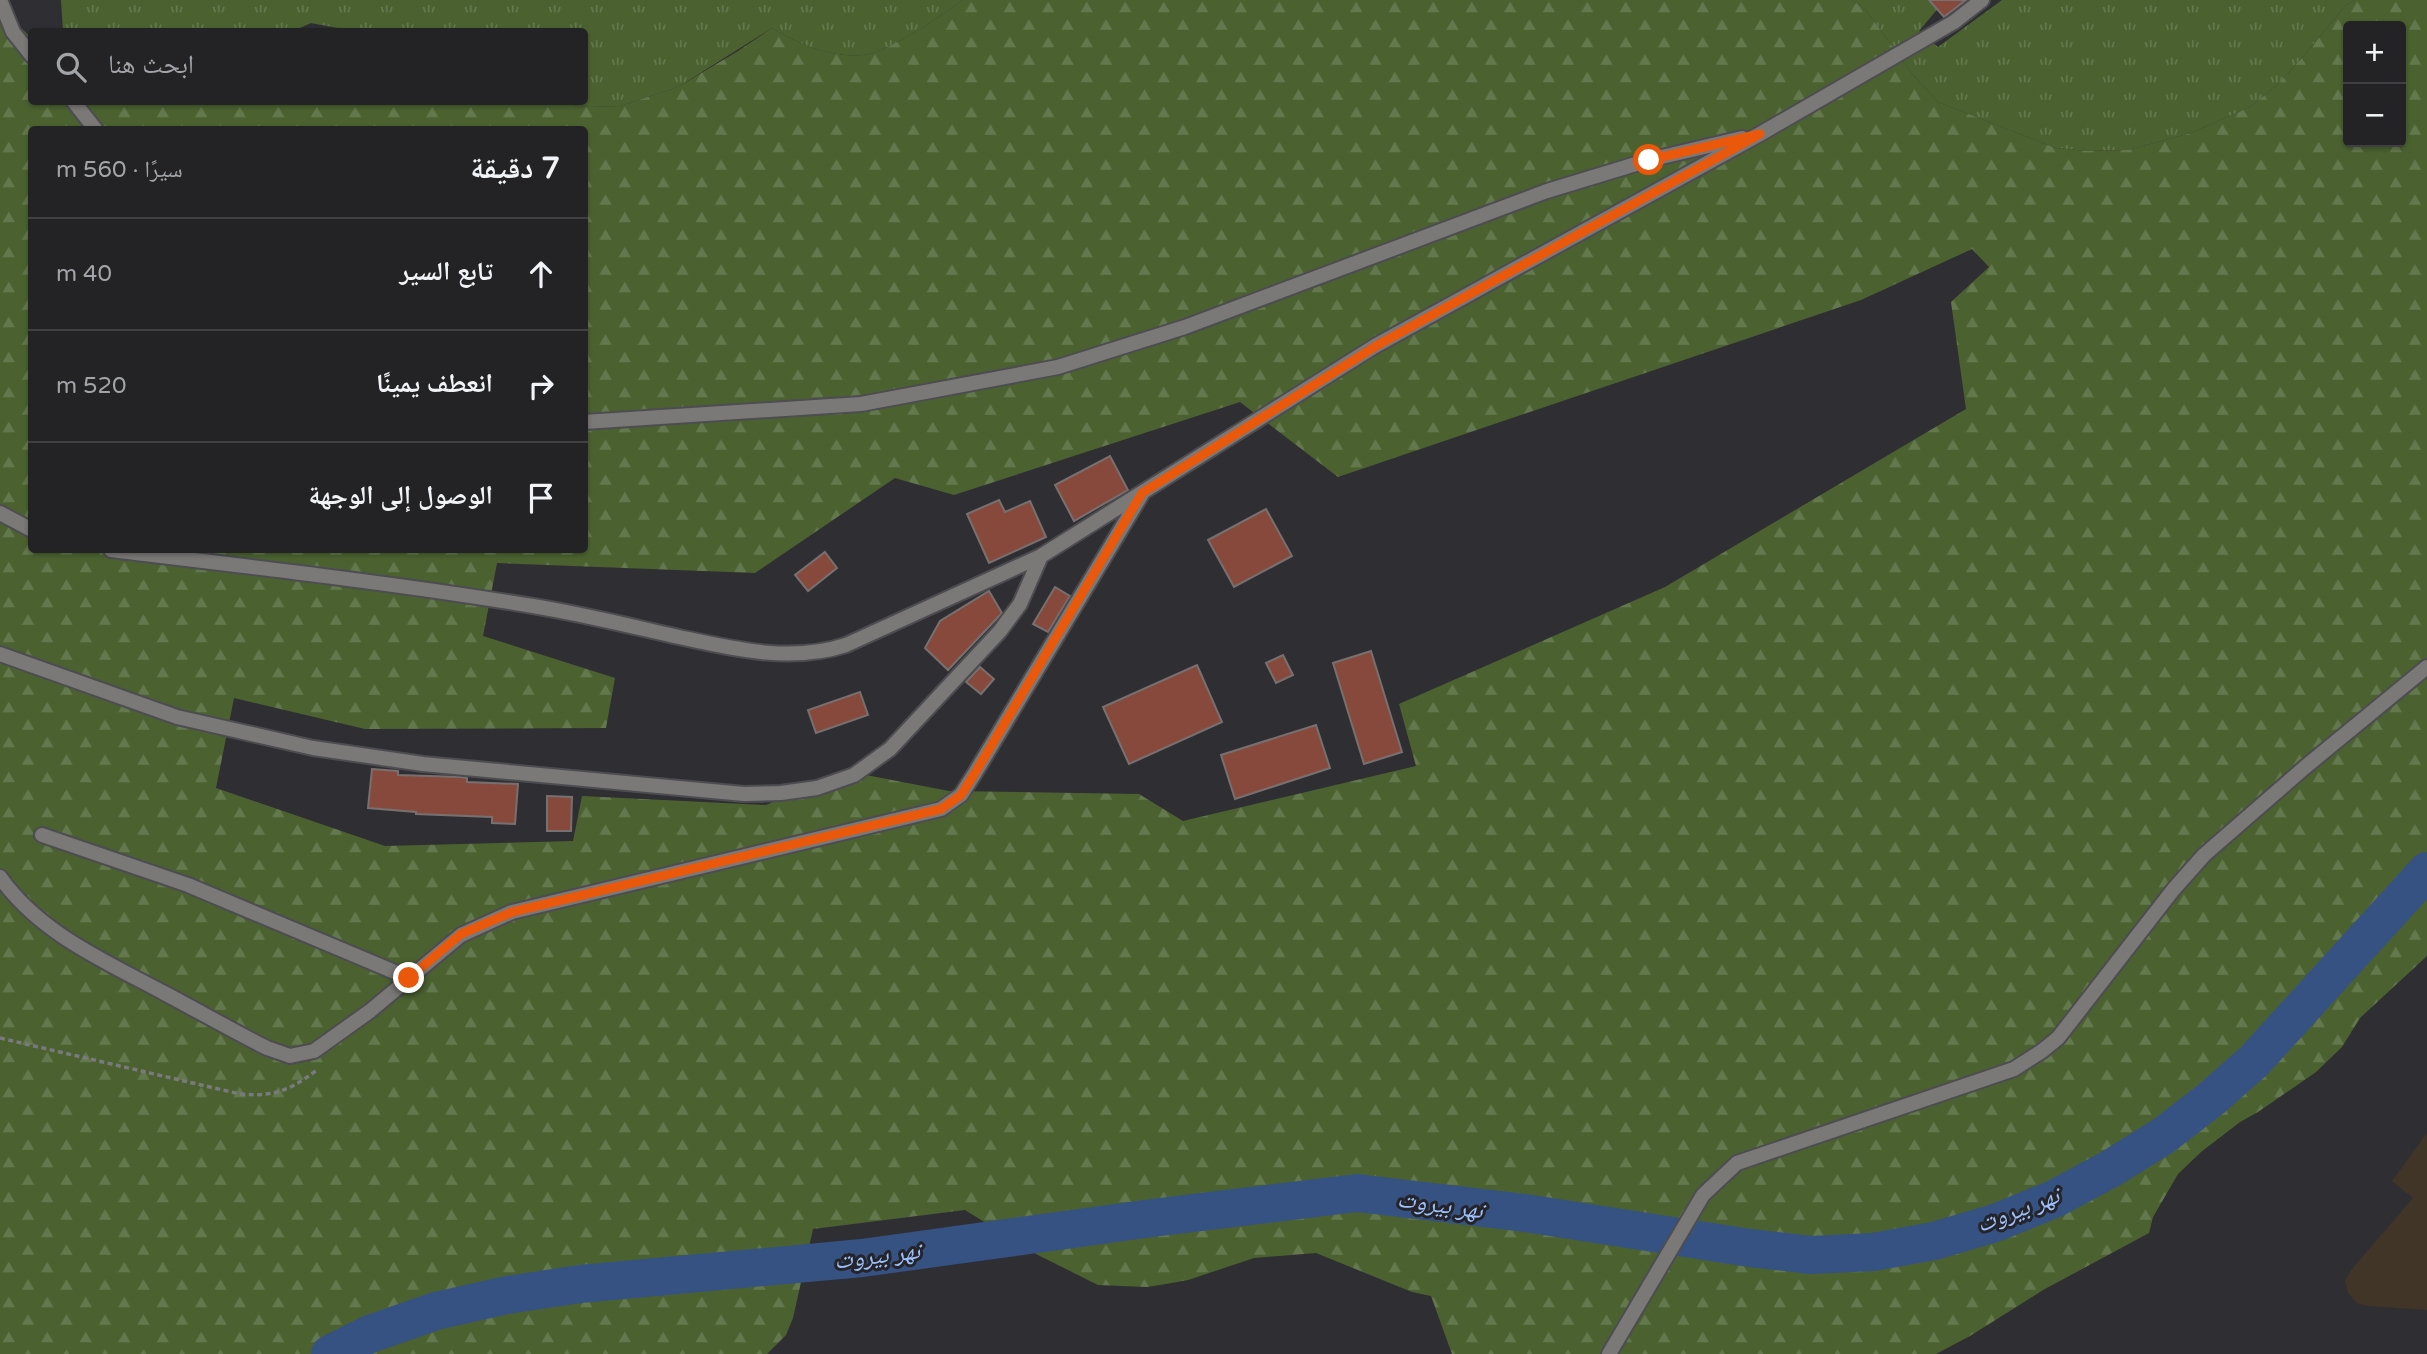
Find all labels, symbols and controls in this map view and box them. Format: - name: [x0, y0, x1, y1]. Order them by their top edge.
- map controls: [2343, 21, 2406, 147]
- button: +: [2343, 21, 2406, 84]
- search box: [28, 28, 588, 105]
- icon: search: [52, 48, 90, 86]
- text: ابحث هنا: [108, 49, 194, 80]
- button: −: [2343, 84, 2406, 147]
- route start: [1633, 144, 1664, 175]
- text: 7 دقيقة: [470, 150, 560, 187]
- text: سيرًا · 560 m: [56, 156, 183, 184]
- icon: ahead: [522, 255, 560, 293]
- text: تابع السير: [400, 256, 493, 287]
- text: 40 m: [56, 260, 112, 288]
- icon: right: [522, 367, 560, 405]
- text: انعطف يمينًا: [376, 368, 493, 399]
- text: 520 m: [56, 372, 126, 400]
- icon: arrive: [522, 479, 560, 517]
- text: الوصول إلى الوجهة: [309, 480, 493, 511]
- route end: [393, 962, 424, 993]
- water label: نهر بيروت: [1972, 1180, 2067, 1239]
- water label: نهر بيروت: [1395, 1185, 1489, 1226]
- water label: نهر بيروت: [832, 1236, 926, 1276]

